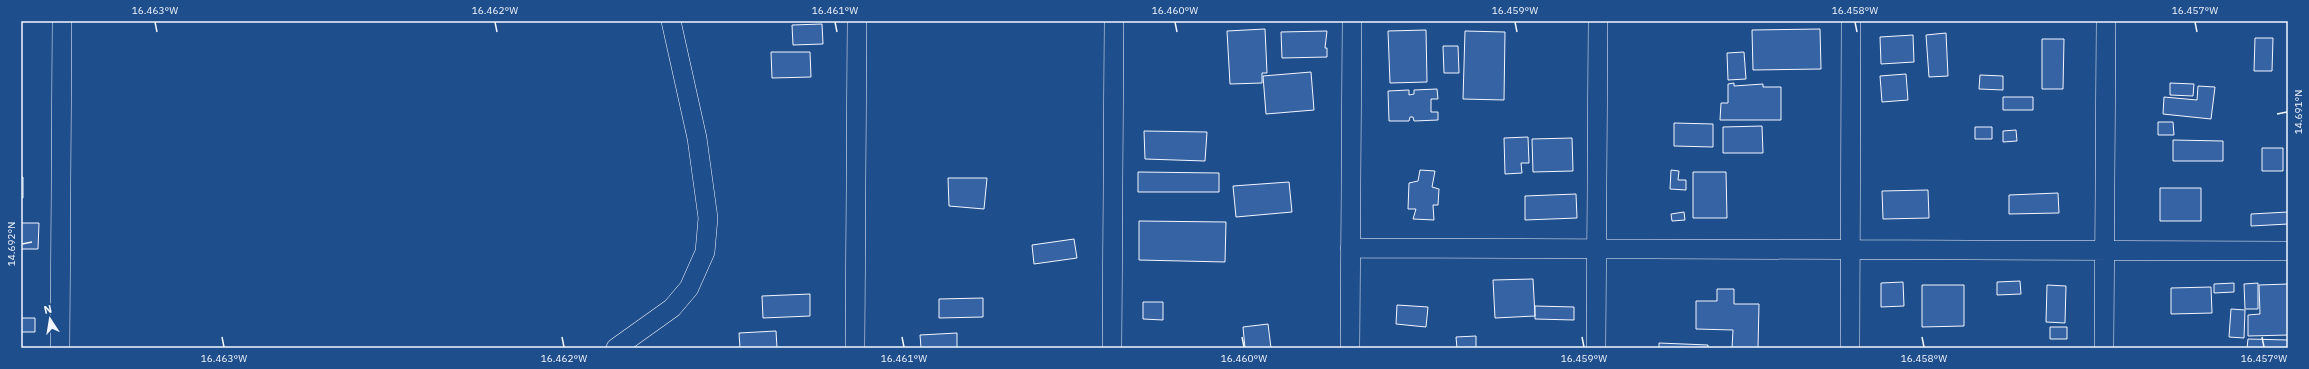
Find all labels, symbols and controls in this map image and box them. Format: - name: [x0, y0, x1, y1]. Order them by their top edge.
- text: 16.463°W: [132, 4, 178, 17]
- text: 16.462°W: [472, 4, 518, 17]
- text: 16.461°W: [812, 4, 858, 17]
- text: 16.460°W: [1152, 4, 1198, 17]
- text: 16.459°W: [1492, 4, 1538, 17]
- text: 16.458°W: [1832, 4, 1878, 17]
- text: 16.457°W: [2172, 4, 2218, 17]
- text: 14.691°N: [2292, 90, 2305, 134]
- text: 14.692°N: [5, 222, 18, 266]
- north arrow: [30, 299, 70, 339]
- text: N: [43, 302, 53, 317]
- text: 16.463°W: [201, 352, 247, 365]
- text: 16.462°W: [541, 352, 587, 365]
- text: 16.461°W: [881, 352, 927, 365]
- text: 16.460°W: [1221, 352, 1267, 365]
- text: 16.459°W: [1561, 352, 1607, 365]
- text: 16.458°W: [1901, 352, 1947, 365]
- text: 16.457°W: [2241, 352, 2287, 365]

